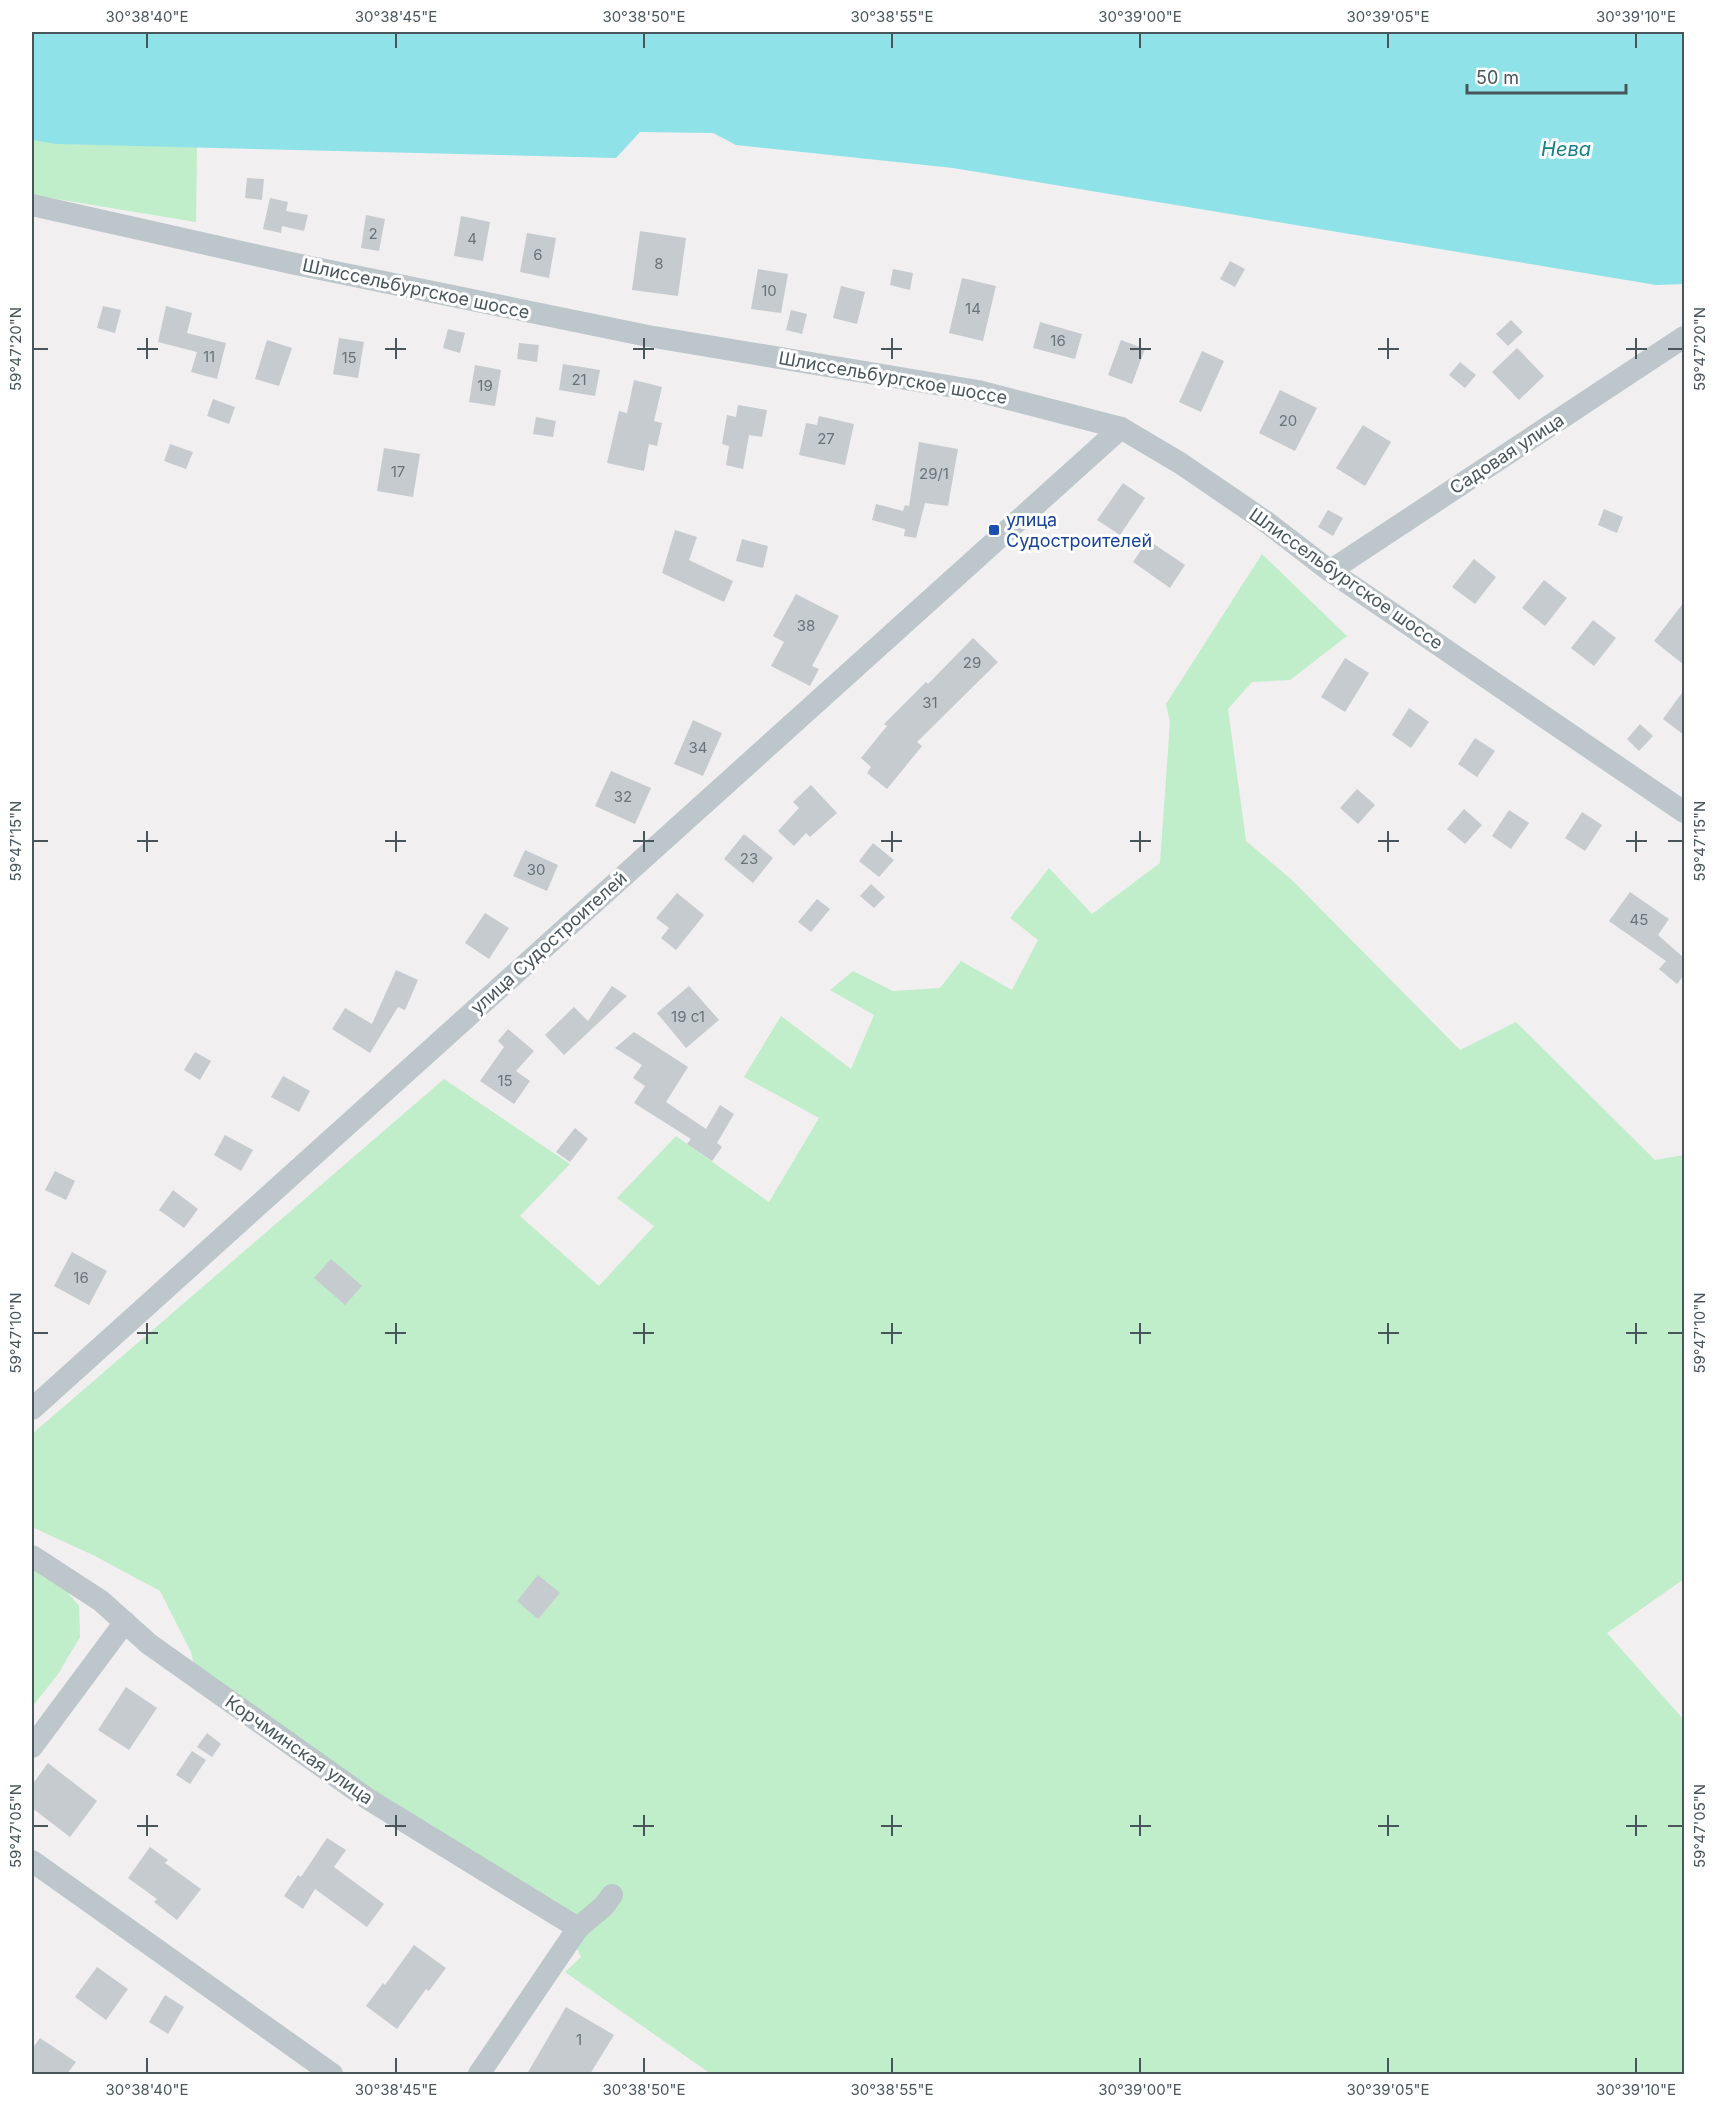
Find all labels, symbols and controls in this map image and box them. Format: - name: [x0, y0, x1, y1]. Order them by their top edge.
- text: 30°38'40"E: [106, 7, 188, 26]
- text: 30°38'45"E: [355, 7, 437, 26]
- text: 30°38'50"E: [602, 7, 686, 26]
- text: 30°38'55"E: [851, 7, 933, 26]
- text: 30°39'00"E: [1098, 7, 1182, 26]
- text: 30°39'05"E: [1346, 7, 1430, 26]
- text: 30°39'10"E: [1596, 7, 1676, 26]
- scale bar: [1467, 57, 1626, 95]
- text: 50 m: [1476, 67, 1519, 88]
- water label: Нева: [1541, 137, 1591, 161]
- house number: 2: [368, 224, 378, 243]
- house number: 4: [467, 229, 477, 248]
- house number: 6: [533, 245, 543, 264]
- street label: Шлиссельбургское шоссе: [301, 254, 532, 323]
- house number: 8: [654, 254, 664, 273]
- house number: 10: [761, 281, 777, 300]
- house number: 14: [965, 299, 981, 318]
- text: 59°47'20"N: [6, 307, 25, 391]
- text: 59°47'20"N: [1690, 307, 1709, 391]
- house number: 16: [1050, 331, 1066, 350]
- house number: 11: [203, 347, 215, 366]
- street label: Шлиссельбургское шоссе: [777, 347, 1009, 408]
- house number: 15: [341, 348, 357, 367]
- house number: 21: [571, 370, 587, 389]
- house number: 19: [477, 376, 493, 395]
- street label: Садовая улица: [1446, 409, 1568, 498]
- house number: 20: [1279, 411, 1297, 430]
- house number: 27: [817, 429, 835, 448]
- house number: 17: [391, 462, 405, 481]
- house number: 29/1: [919, 464, 949, 483]
- street label: Шлиссельбургское шоссе: [1245, 504, 1447, 654]
- place label: улица Судостроителей: [1006, 509, 1152, 551]
- marker: улица Судостроителей: [987, 523, 1001, 537]
- house number: 38: [797, 616, 815, 635]
- house number: 29: [963, 653, 981, 672]
- house number: 31: [922, 693, 938, 712]
- house number: 34: [689, 738, 707, 757]
- house number: 32: [614, 787, 632, 806]
- text: 59°47'15"N: [6, 801, 25, 881]
- text: 59°47'15"N: [1690, 801, 1709, 881]
- house number: 23: [740, 849, 758, 868]
- house number: 30: [527, 860, 545, 879]
- street label: улица Судостроителей: [466, 867, 631, 1018]
- house number: 45: [1630, 910, 1648, 929]
- house number: 19 с1: [671, 1007, 705, 1026]
- house number: 15: [497, 1071, 513, 1090]
- house number: 16: [73, 1268, 89, 1287]
- text: 59°47'10"N: [6, 1292, 25, 1374]
- text: 59°47'10"N: [1690, 1292, 1709, 1374]
- street label: Корчминская улица: [221, 1691, 377, 1808]
- text: 59°47'05"N: [6, 1784, 25, 1868]
- text: 59°47'05"N: [1690, 1784, 1709, 1868]
- house number: 1: [576, 2030, 582, 2049]
- text: 30°38'40"E: [106, 2080, 188, 2099]
- text: 30°38'45"E: [355, 2080, 437, 2099]
- text: 30°38'50"E: [602, 2080, 686, 2099]
- text: 30°38'55"E: [851, 2080, 933, 2099]
- text: 30°39'00"E: [1098, 2080, 1182, 2099]
- text: 30°39'05"E: [1346, 2080, 1430, 2099]
- text: 30°39'10"E: [1596, 2080, 1676, 2099]

